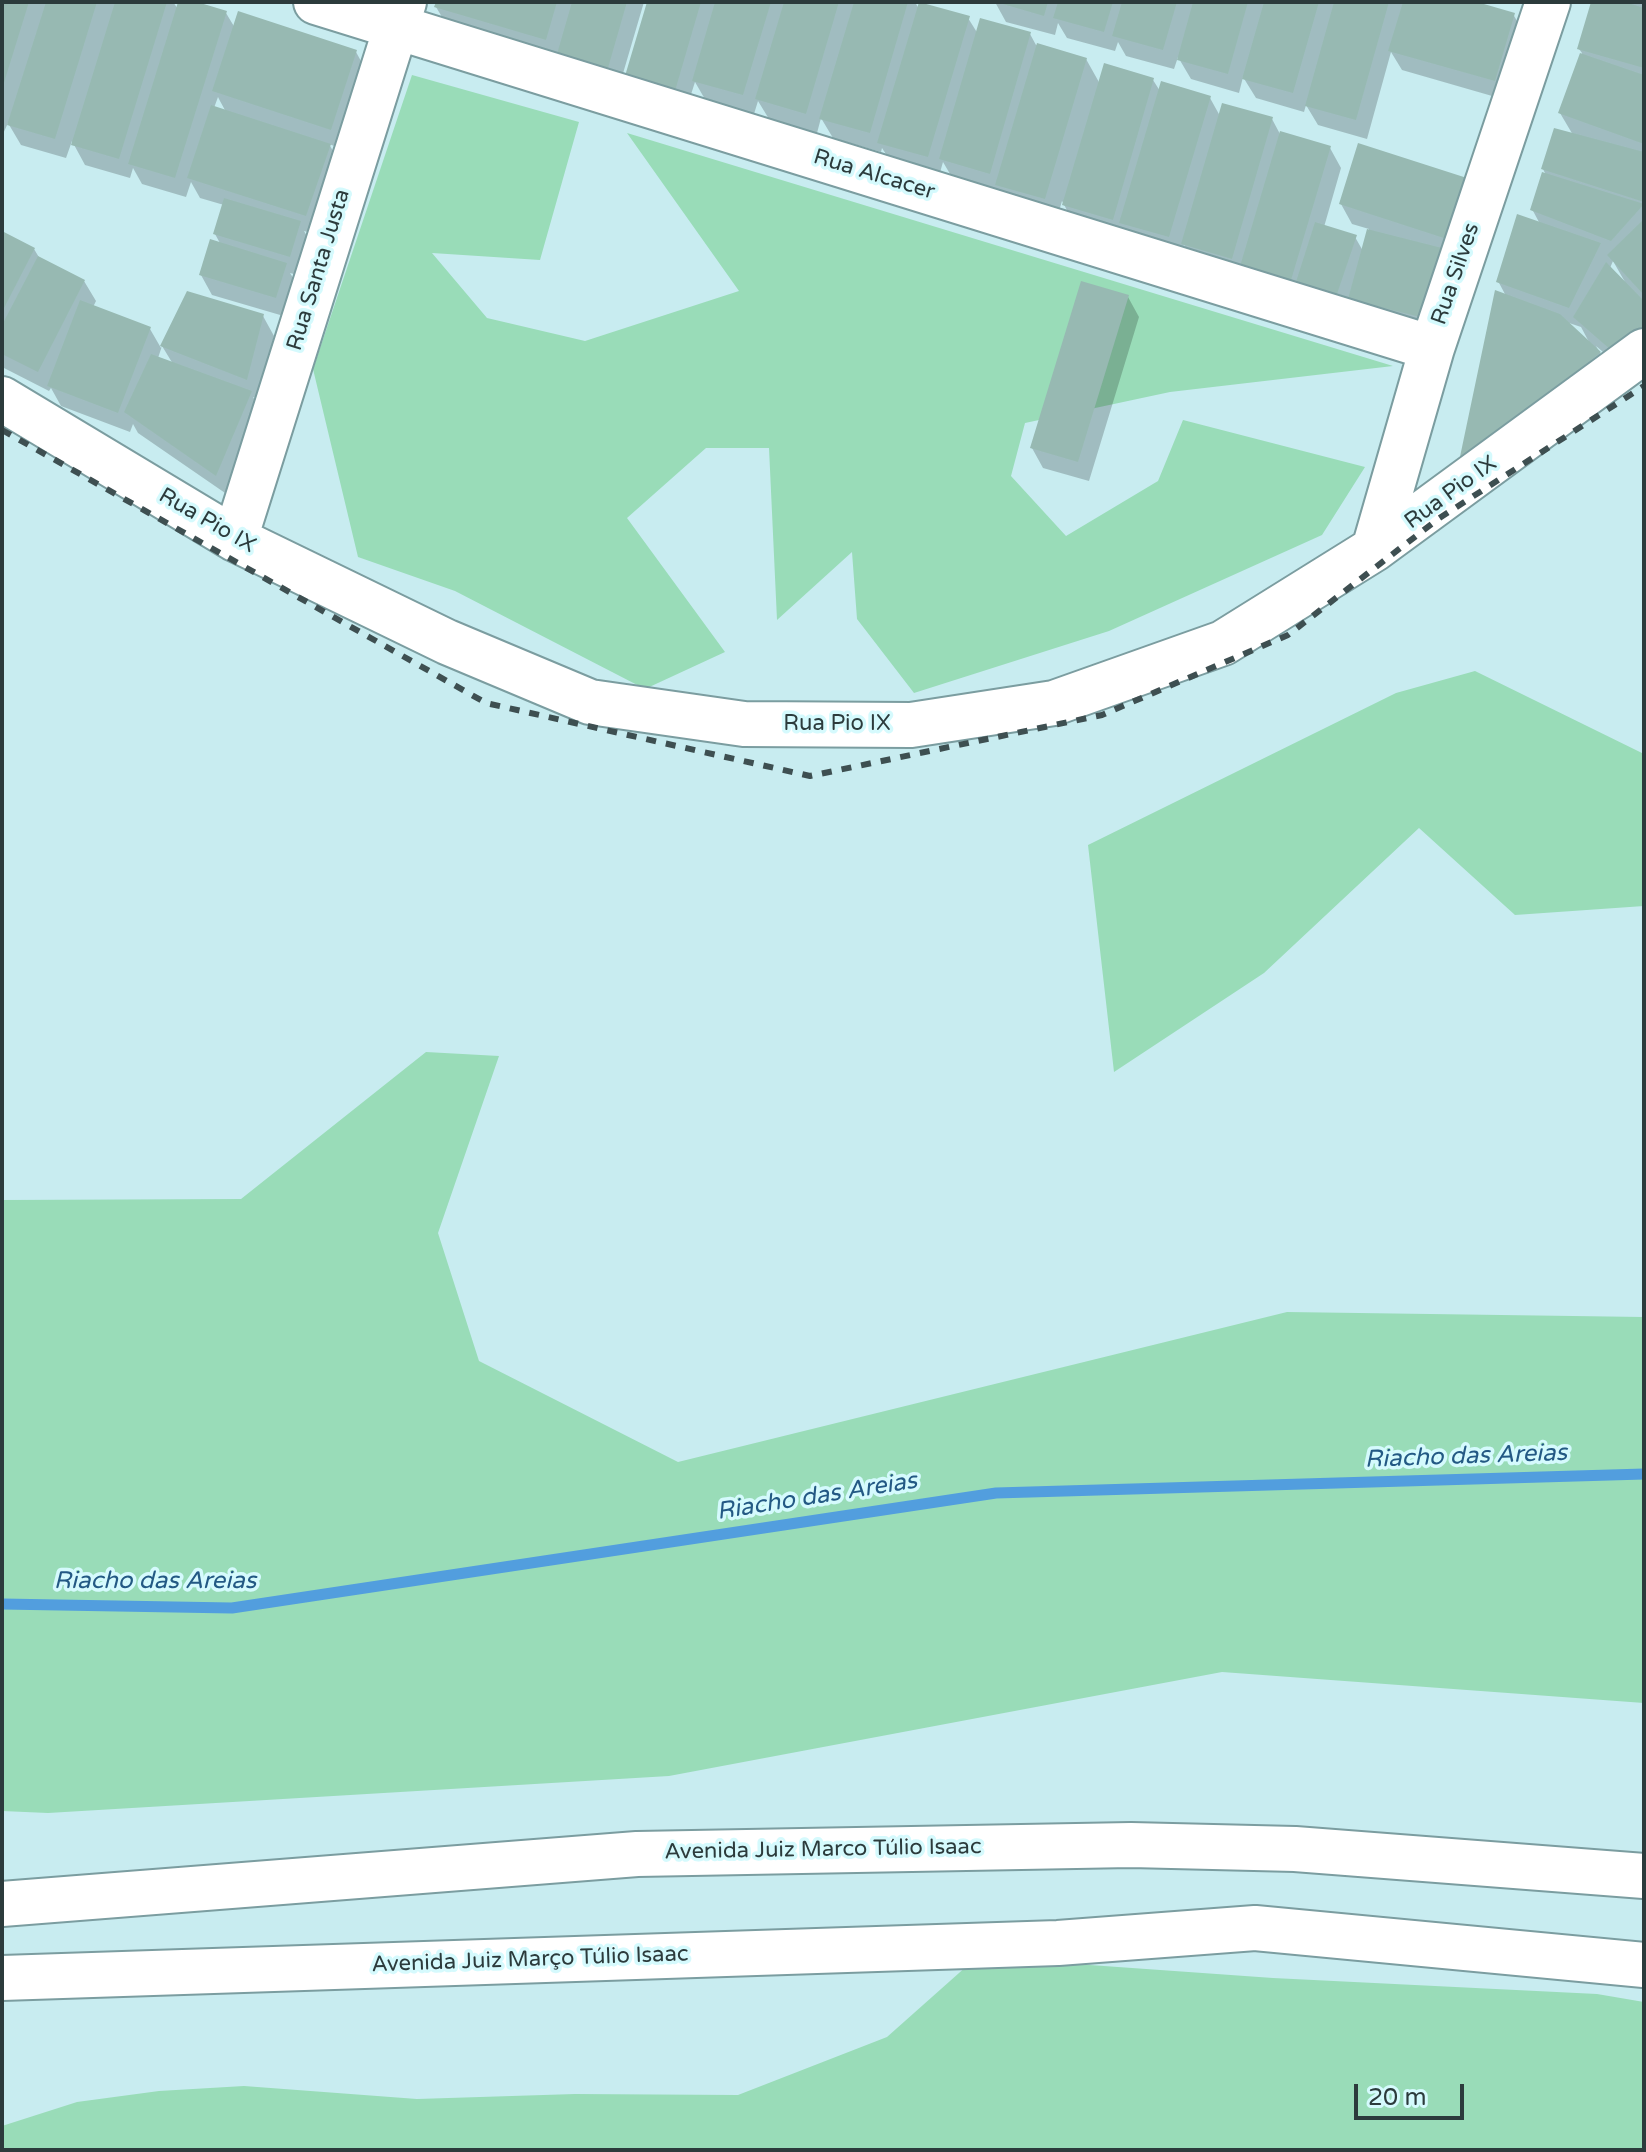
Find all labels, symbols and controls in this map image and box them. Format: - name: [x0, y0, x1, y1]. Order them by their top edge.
- street label: Rua Alcacer: [810, 144, 938, 206]
- street label: Rua Santa Justa: [282, 186, 356, 354]
- street label: Rua Silves: [1426, 220, 1486, 328]
- street label: Rua Pio IX: [1400, 451, 1502, 535]
- street label: Rua Pio IX: [154, 483, 260, 559]
- street label: Rua Pio IX: [783, 711, 891, 737]
- water label: Riacho das Areias: [1364, 1439, 1568, 1475]
- water label: Riacho das Areias: [715, 1467, 919, 1527]
- water label: Riacho das Areias: [54, 1568, 256, 1596]
- street label: Avenida Juiz Marco Túlio Isaac: [664, 1834, 982, 1866]
- street label: Avenida Juiz Março Túlio Isaac: [371, 1941, 689, 1979]
- scale bar: [1358, 2068, 1468, 2118]
- text: 20 m: [1368, 2083, 1426, 2112]

